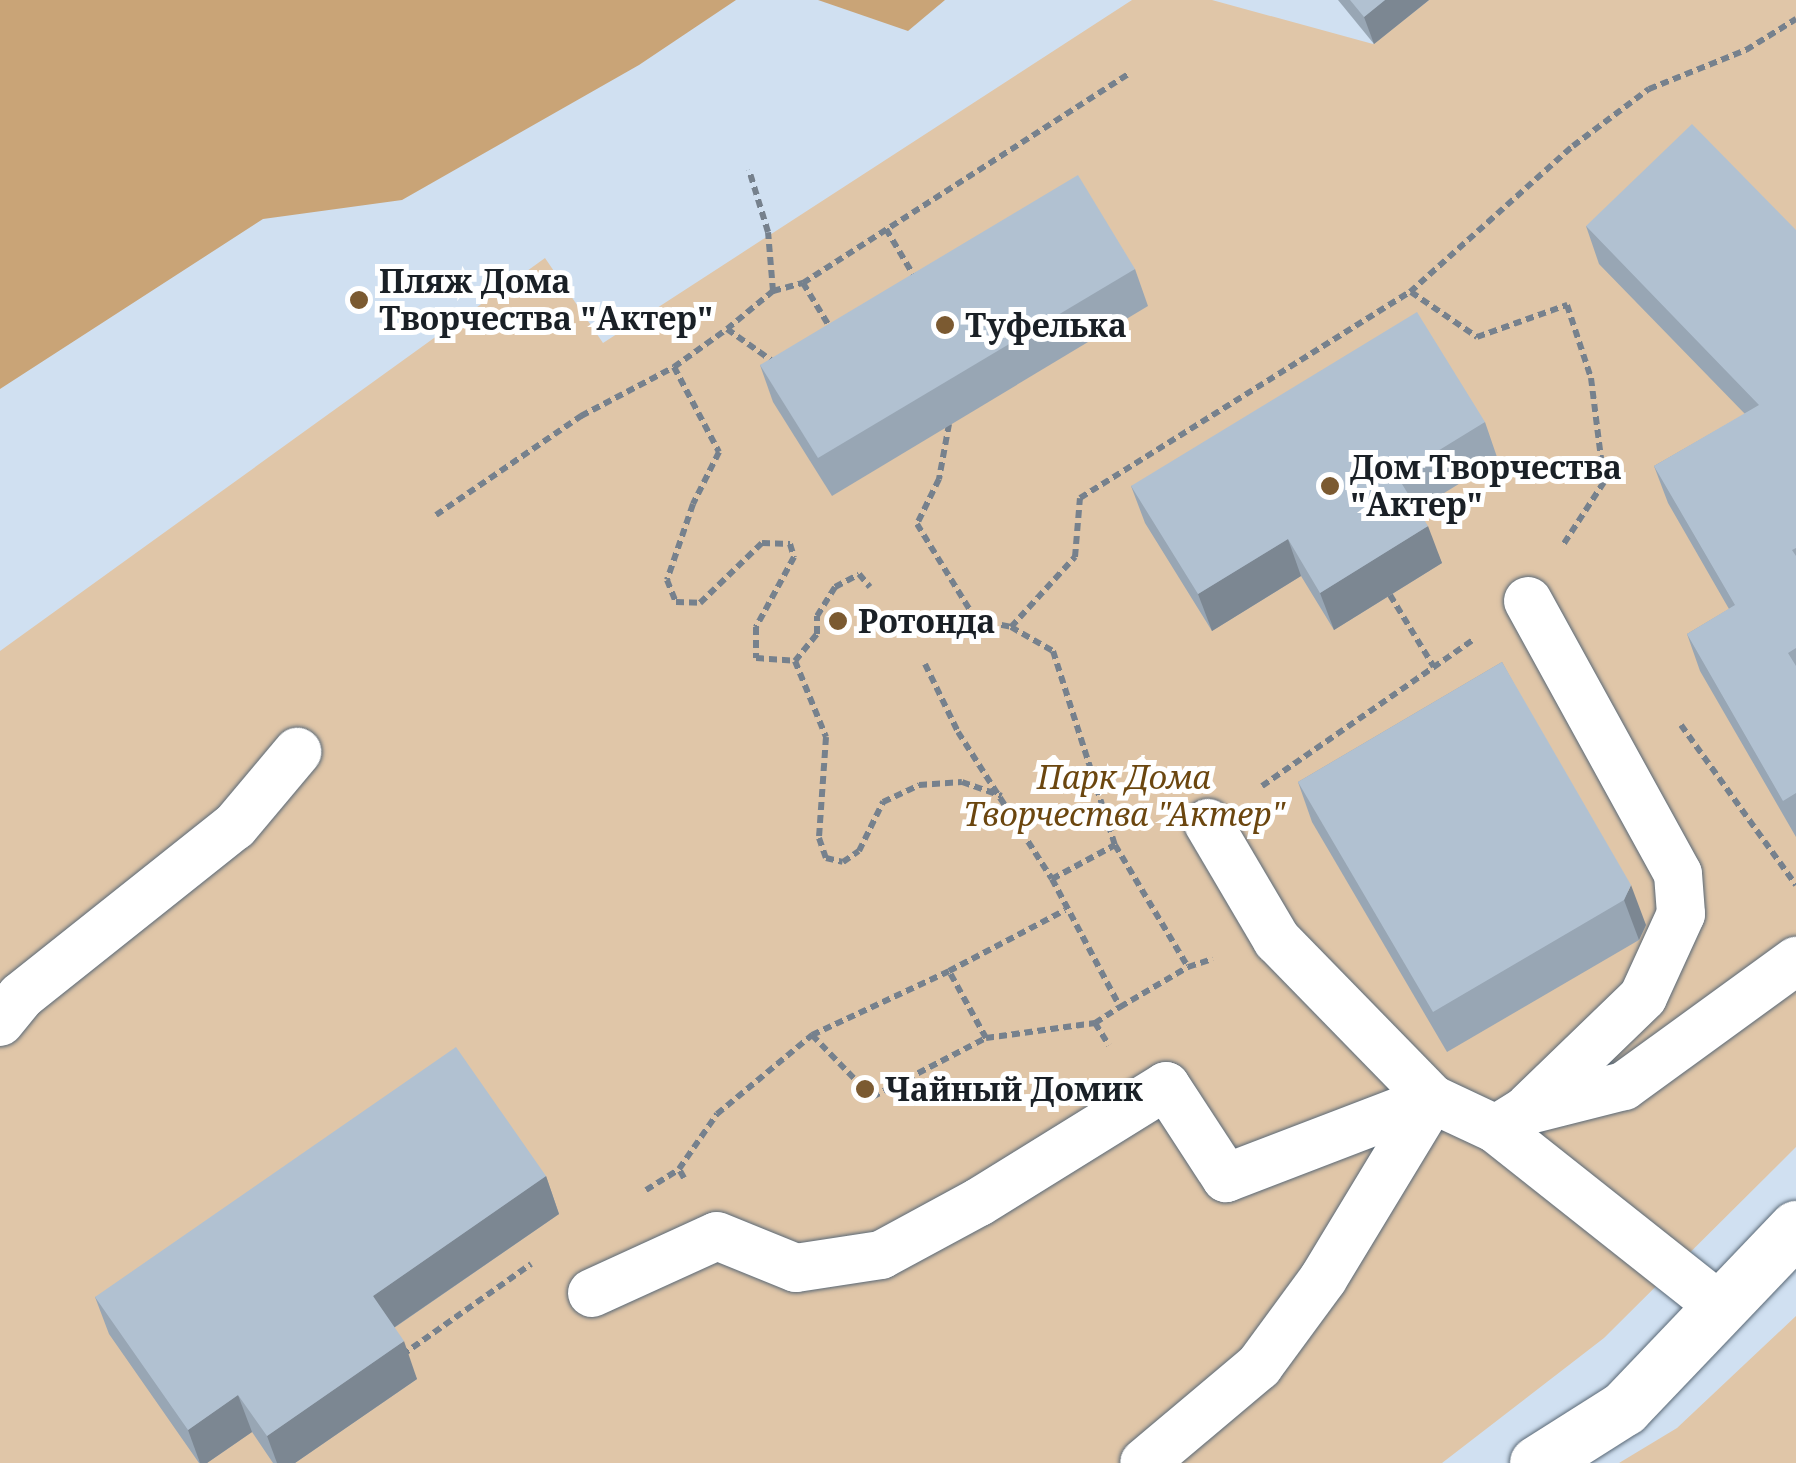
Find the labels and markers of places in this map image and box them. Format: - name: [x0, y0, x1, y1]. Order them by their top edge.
- place label: Пляж Дома Творчества "Актер": [379, 263, 713, 338]
- marker: Пляж Дома Творчества "Актер": [348, 289, 370, 311]
- place label: Туфелька: [965, 306, 1127, 344]
- marker: Туфелька: [934, 314, 956, 336]
- place label: Дом Творчества "Актер": [1350, 449, 1622, 524]
- marker: Дом Творчества "Актер": [1319, 475, 1341, 497]
- place label: Ротонда: [858, 602, 996, 640]
- marker: Ротонда: [827, 610, 849, 632]
- place label: Чайный Домик: [885, 1070, 1143, 1108]
- marker: Чайный Домик: [854, 1078, 876, 1100]

